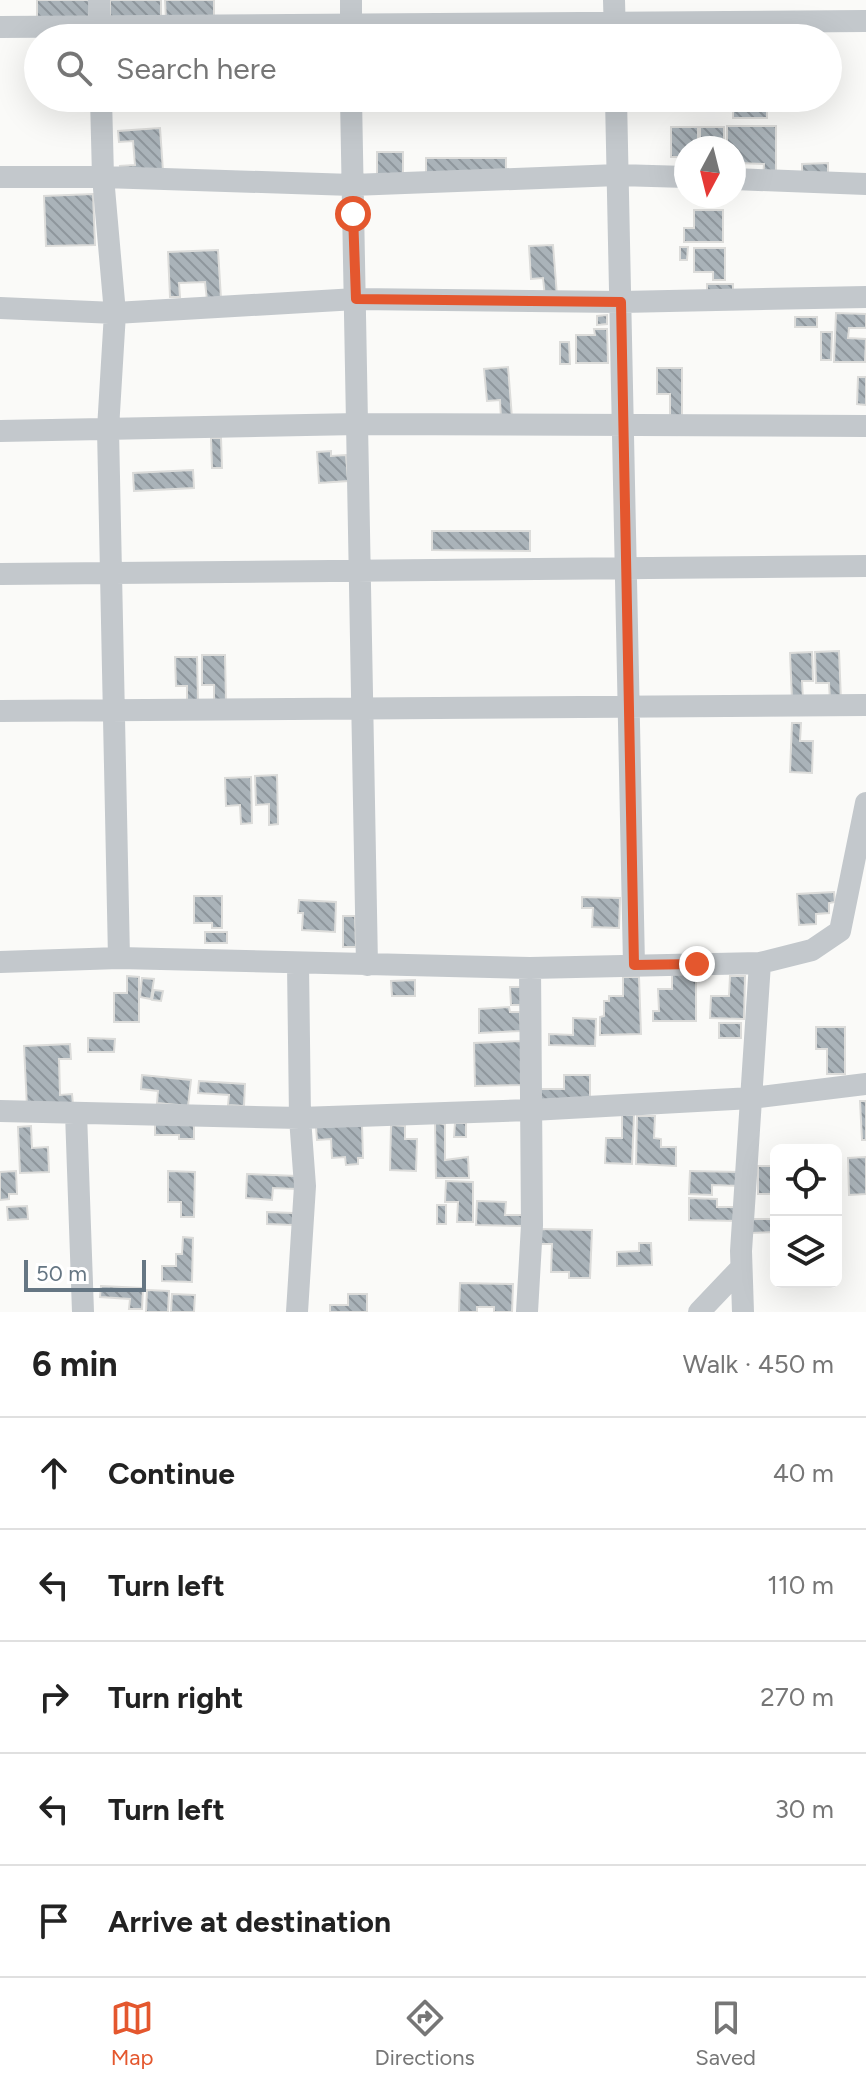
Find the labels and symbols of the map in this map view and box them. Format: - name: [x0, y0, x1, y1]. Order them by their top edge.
- north arrow: [674, 136, 746, 208]
- route start: [335, 196, 371, 232]
- route end: [679, 946, 715, 982]
- scale bar: [24, 1256, 146, 1292]

